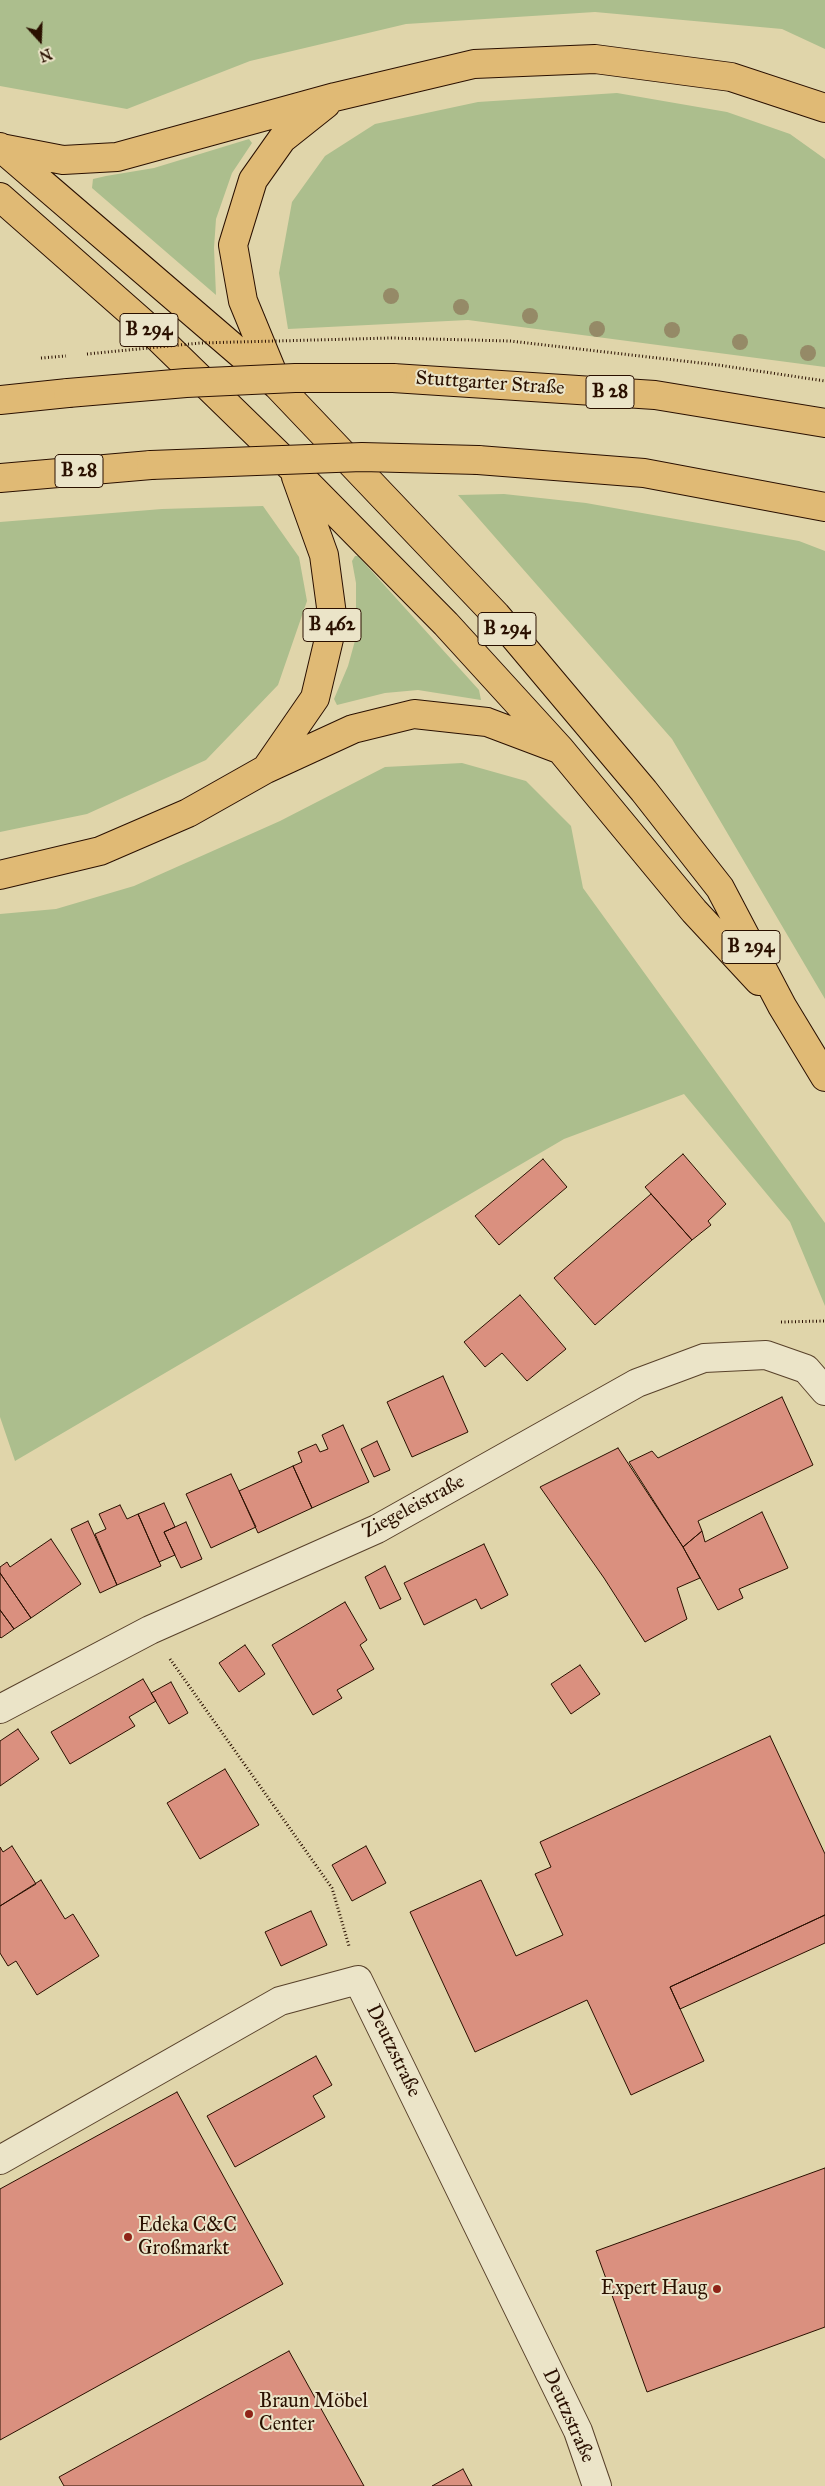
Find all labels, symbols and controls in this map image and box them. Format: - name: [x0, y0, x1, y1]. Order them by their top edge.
- north arrow: [15, 15, 65, 65]
- text: N: [37, 45, 54, 65]
- road number: B 294: [120, 314, 178, 346]
- street label: Stuttgarter Straße: [415, 367, 565, 401]
- road number: B 28: [586, 376, 634, 408]
- road number: B 28: [55, 454, 103, 488]
- road number: B 462: [303, 608, 361, 642]
- road number: B 294: [478, 612, 536, 646]
- road number: B 294: [722, 930, 780, 964]
- street label: Ziegeleistraße: [359, 1470, 469, 1544]
- street label: Deutzstraße: [360, 2001, 426, 2101]
- place label: Edeka C&C Großmarkt: [138, 2214, 237, 2261]
- marker: Edeka C&C Großmarkt: [122, 2231, 134, 2243]
- place label: Expert Haug: [601, 2277, 707, 2301]
- marker: Expert Haug: [711, 2283, 723, 2295]
- street label: Deutzstraße: [537, 2365, 599, 2467]
- place label: Braun Möbel Center: [259, 2390, 368, 2437]
- marker: Braun Möbel Center: [243, 2408, 255, 2420]

